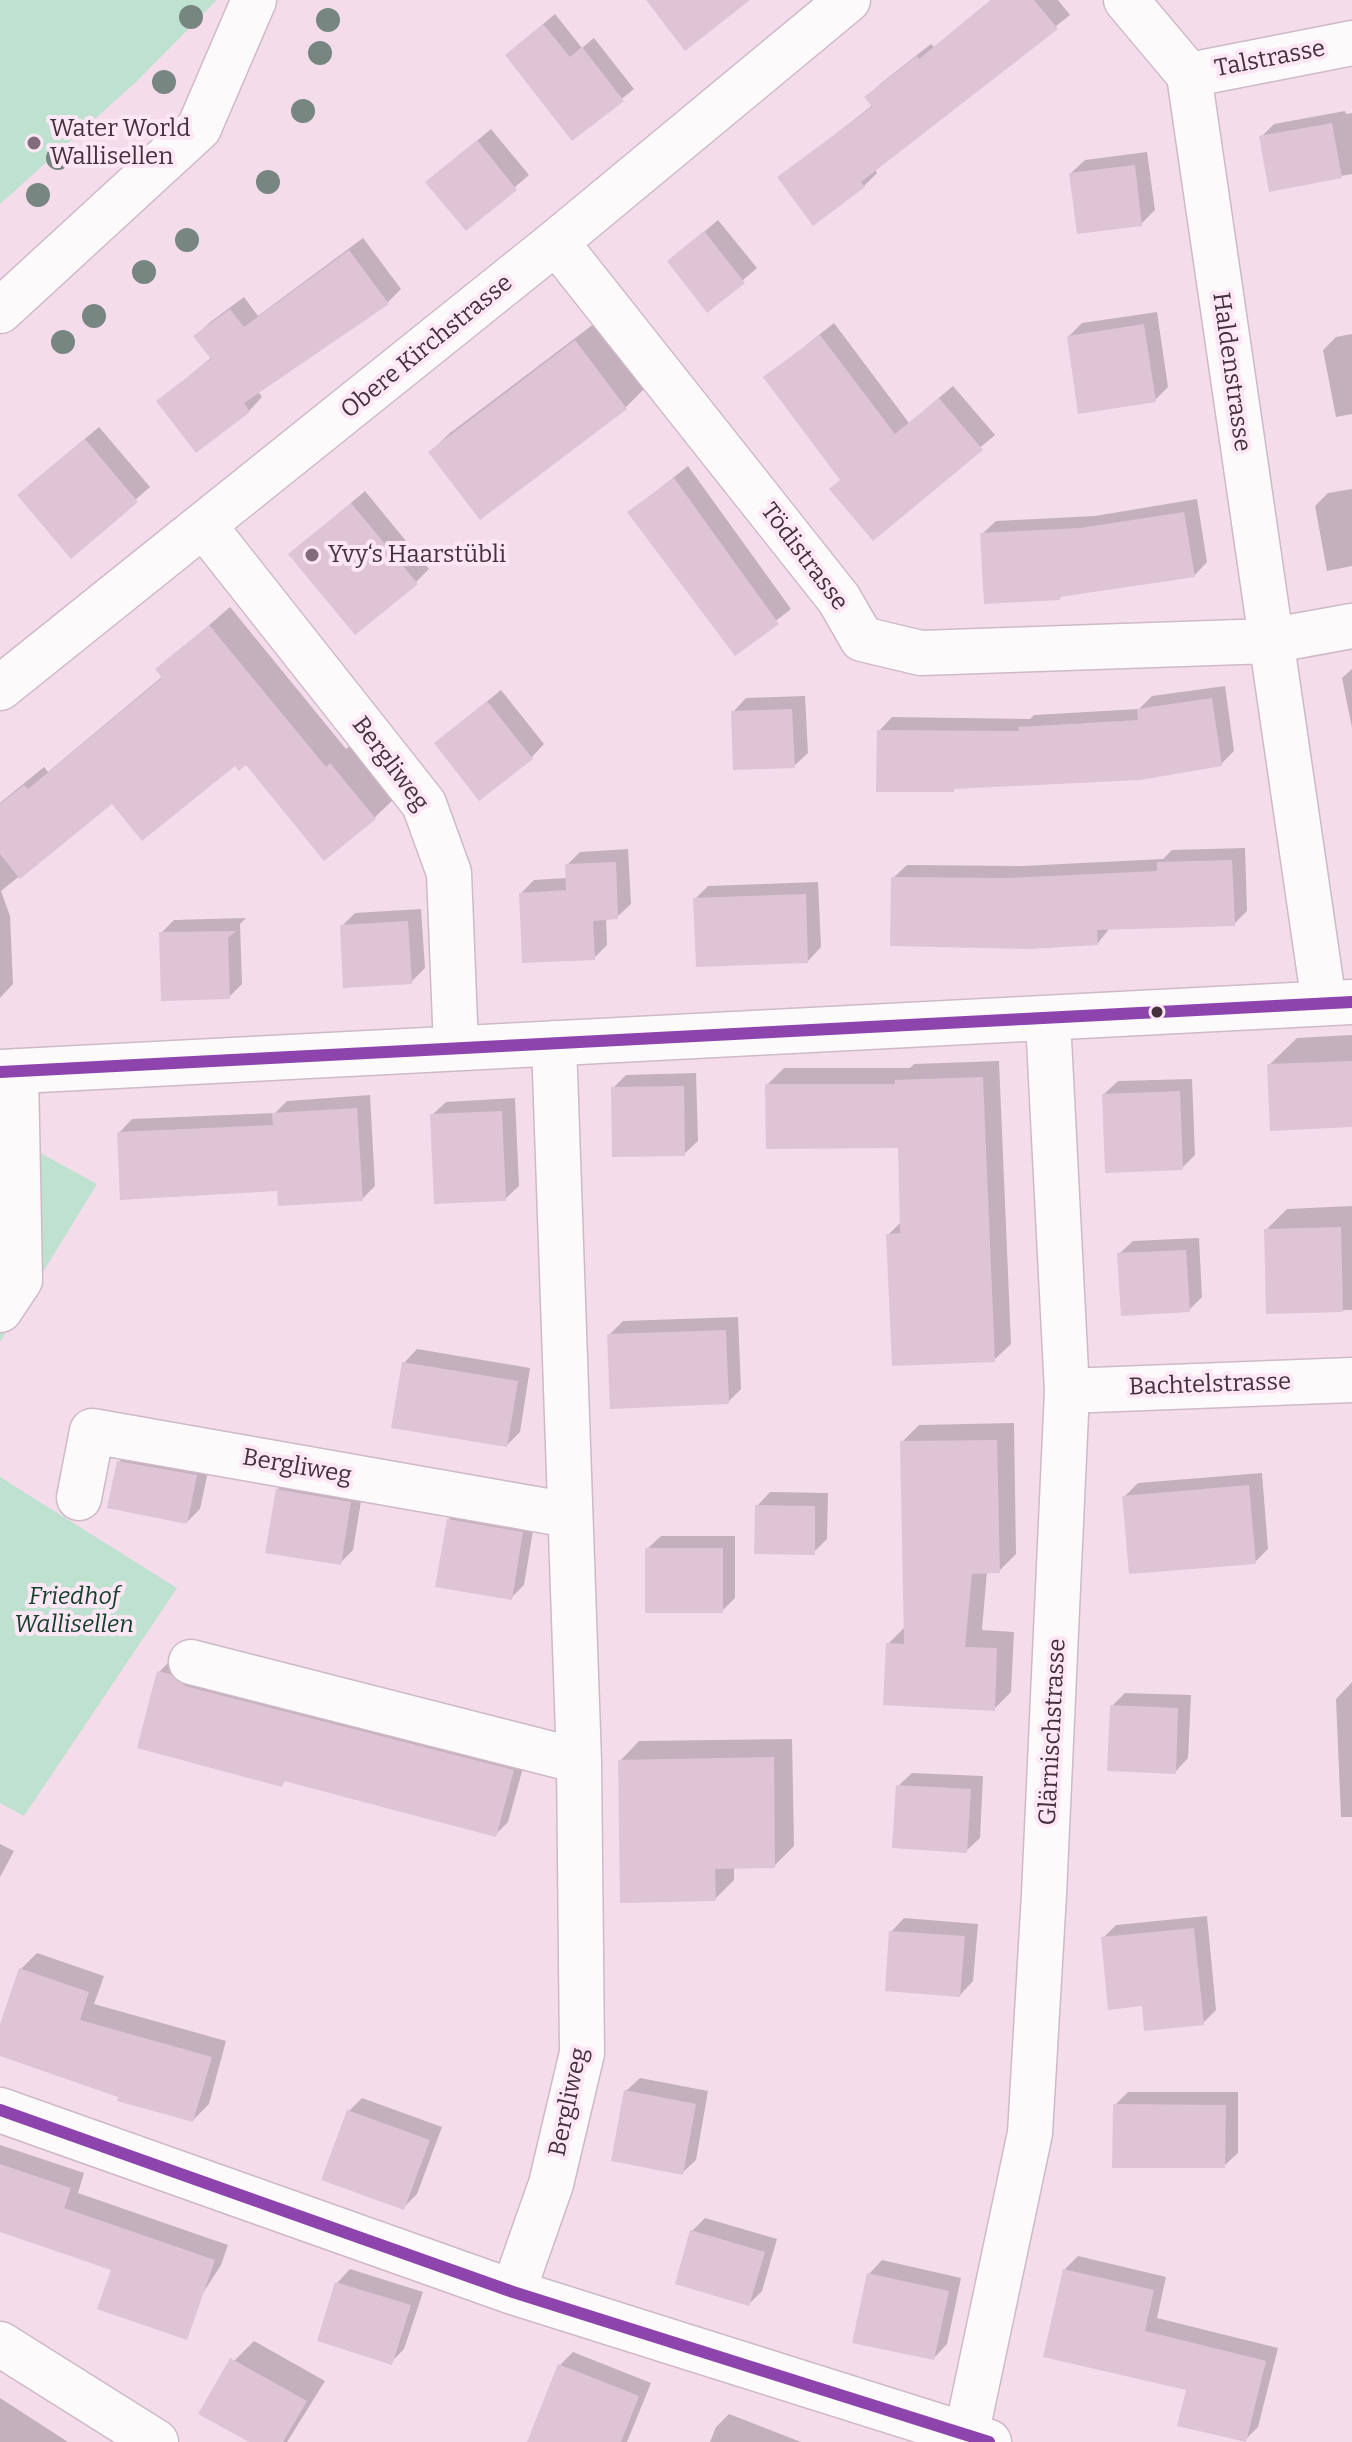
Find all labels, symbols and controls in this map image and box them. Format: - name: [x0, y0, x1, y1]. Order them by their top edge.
- street label: Talstrasse: [1212, 34, 1328, 84]
- place label: Water World Wallisellen: [50, 115, 191, 171]
- marker: Water World Wallisellen: [25, 134, 43, 152]
- street label: Obere Kirchstrasse: [335, 269, 519, 425]
- street label: Haldenstrasse: [1206, 291, 1256, 453]
- street label: Tödistrasse: [754, 498, 854, 616]
- place label: Yvy‘s Haarstübli: [328, 541, 506, 569]
- marker: Yvy‘s Haarstübli: [303, 546, 321, 564]
- street label: Bergliweg: [345, 711, 435, 817]
- unlabelled marker: [1149, 1004, 1165, 1020]
- street label: Bachtelstrasse: [1128, 1368, 1292, 1402]
- street label: Bergliweg: [240, 1443, 354, 1491]
- park label: Friedhof Wallisellen: [14, 1583, 134, 1639]
- street label: Glärnischstrasse: [1034, 1638, 1072, 1826]
- street label: Bergliweg: [543, 2045, 595, 2159]

